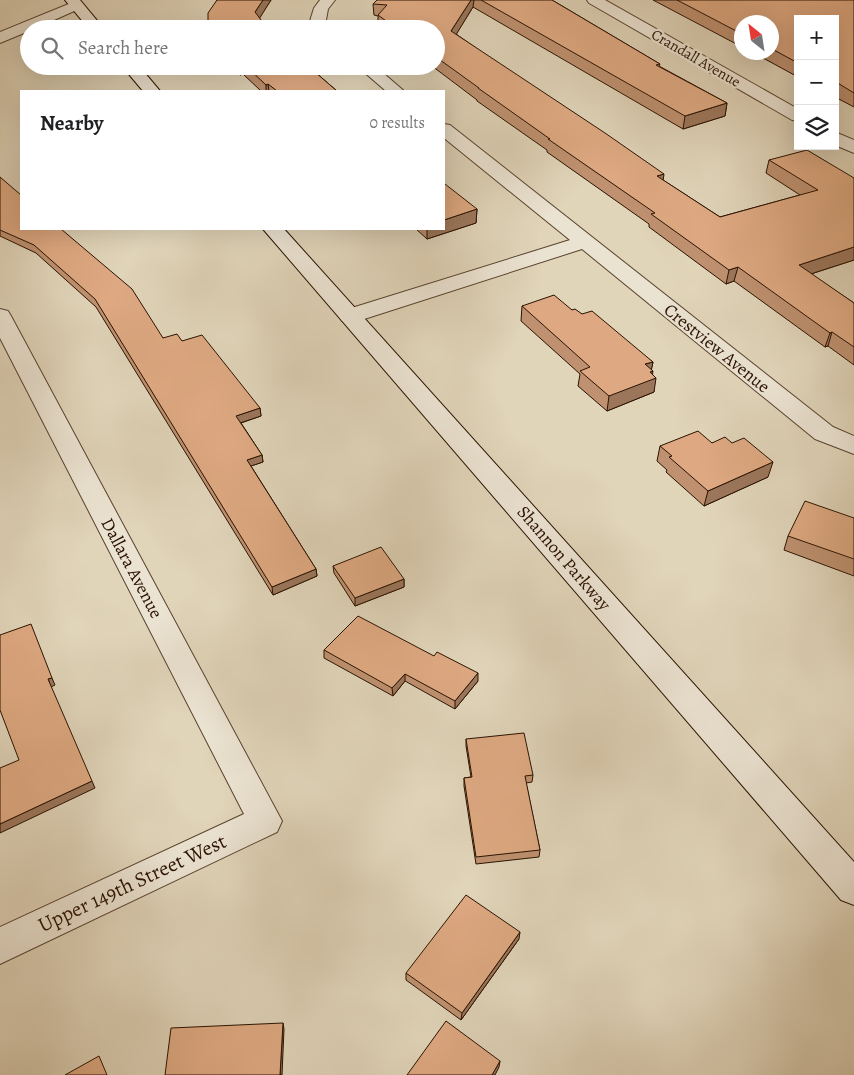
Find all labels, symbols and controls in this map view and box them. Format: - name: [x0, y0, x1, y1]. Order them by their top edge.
- north arrow: [734, 15, 779, 60]
- map controls: [794, 15, 839, 150]
- button: +: [794, 15, 839, 60]
- search box: [20, 20, 445, 75]
- street label: Crandall Avenue: [648, 24, 744, 92]
- icon: search: [38, 34, 66, 62]
- text: Search here: [78, 35, 168, 61]
- button: −: [794, 60, 839, 105]
- button: layers: [794, 105, 839, 150]
- text: Nearby: [40, 109, 103, 137]
- text: 0 results: [369, 112, 425, 134]
- street label: Crestview Avenue: [659, 298, 775, 398]
- street label: Shannon Parkway: [512, 500, 617, 616]
- street label: Dallara Avenue: [95, 514, 169, 622]
- street label: Upper 149th Street West: [33, 827, 231, 939]

